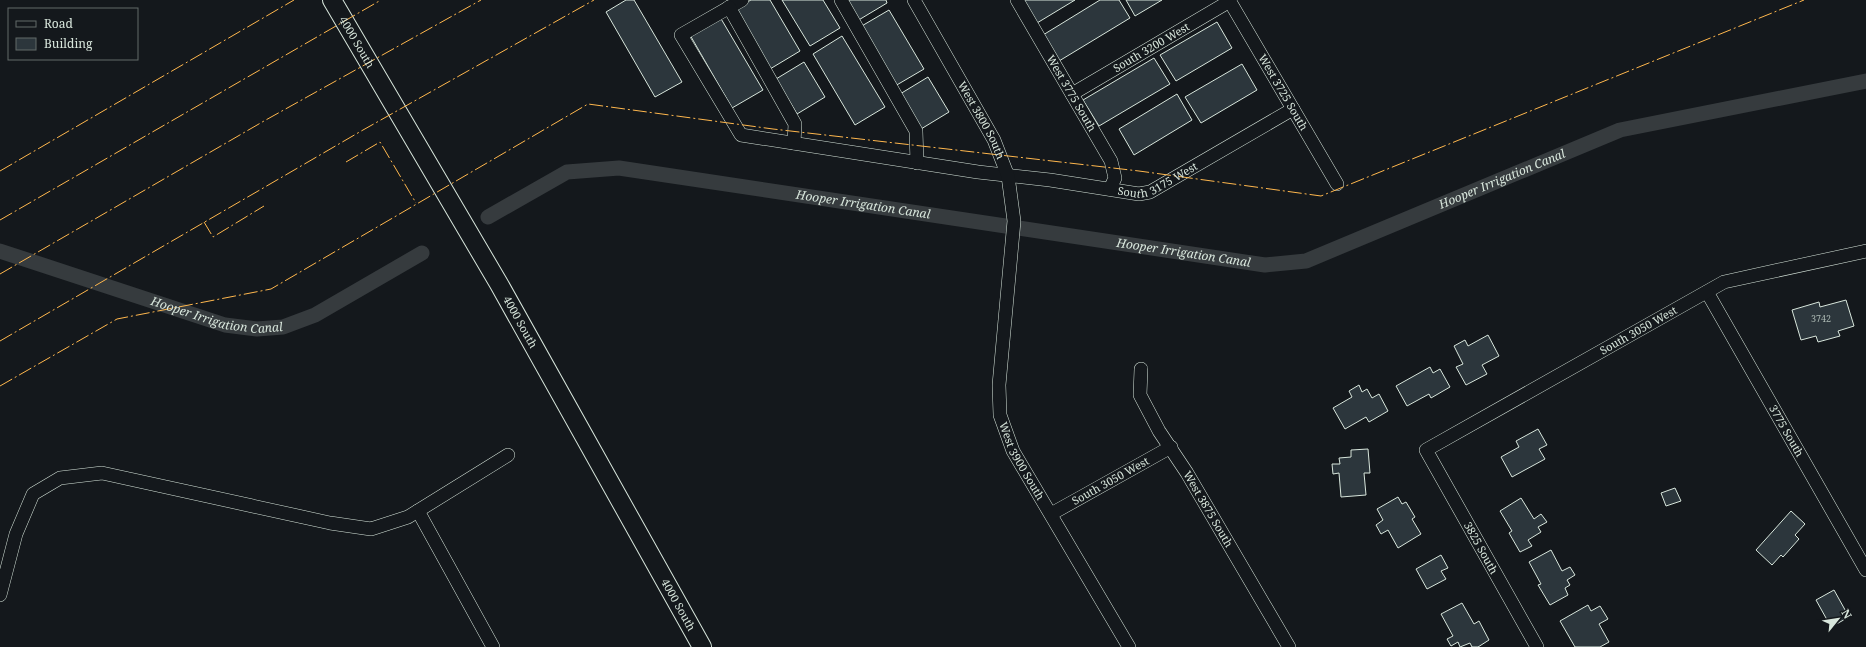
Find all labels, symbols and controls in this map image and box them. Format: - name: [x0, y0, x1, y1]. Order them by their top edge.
- legend: [8, 8, 138, 60]
- street label: 4000 South: [336, 13, 378, 71]
- text: Road: [44, 15, 74, 32]
- street label: South 3200 West: [1110, 19, 1192, 75]
- text: Building: [44, 35, 93, 52]
- street label: West 3725 South: [1255, 51, 1312, 133]
- street label: West 3775 South: [1044, 52, 1100, 134]
- street label: West 3800 South: [955, 78, 1009, 161]
- water label: Hooper Irrigation Canal: [1435, 145, 1568, 213]
- street label: South 3175 West: [1117, 158, 1200, 201]
- water label: Hooper Irrigation Canal: [794, 186, 932, 223]
- water label: Hooper Irrigation Canal: [1114, 234, 1252, 271]
- water label: Hooper Irrigation Canal: [148, 292, 284, 337]
- street label: 4000 South: [500, 293, 541, 351]
- street label: South 3050 West: [1597, 302, 1680, 357]
- house number: 3742: [1811, 312, 1831, 325]
- street label: 3775 South: [1766, 402, 1808, 459]
- street label: West 3900 South: [996, 420, 1048, 503]
- street label: South 3050 West: [1069, 453, 1152, 508]
- street label: West 3875 South: [1180, 468, 1237, 550]
- street label: 3825 South: [1461, 519, 1502, 577]
- street label: 4000 South: [658, 576, 699, 633]
- north arrow: [1818, 599, 1858, 639]
- text: N: [1838, 606, 1856, 622]

